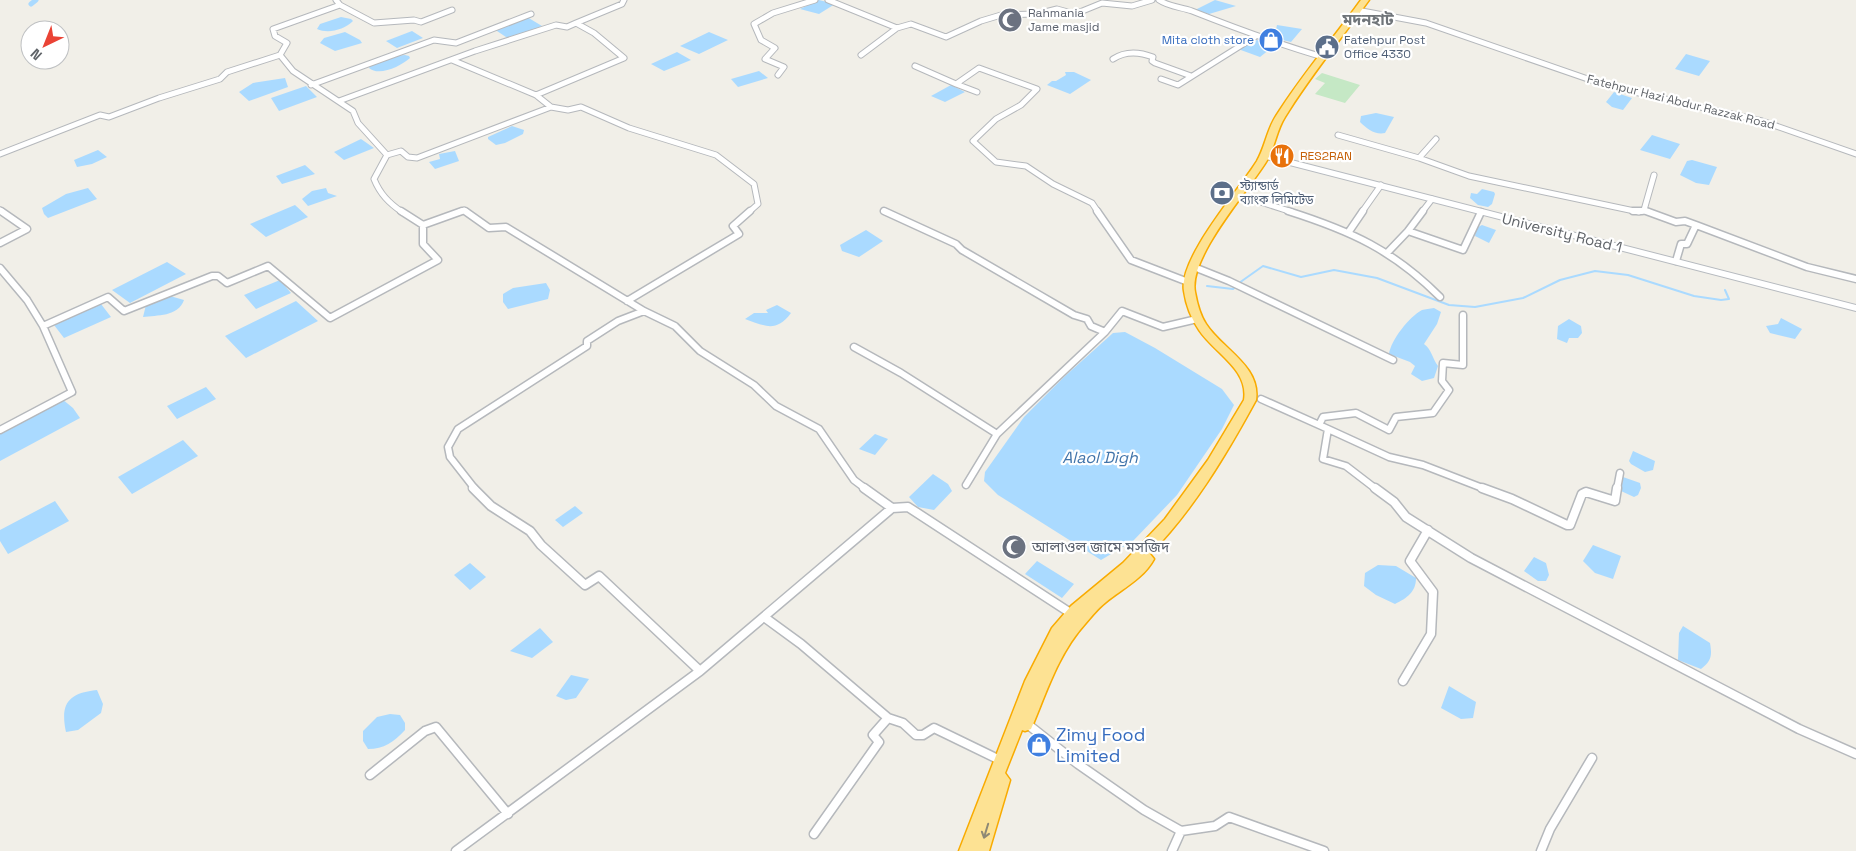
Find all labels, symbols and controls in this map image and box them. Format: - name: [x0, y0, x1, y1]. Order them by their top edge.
- place label: Rahmania Jame masjid: [1028, 5, 1099, 35]
- mosque icon: Rahmania Jame masjid: [997, 7, 1023, 33]
- district label: মদনহাট: [1341, 9, 1395, 30]
- north arrow: [20, 20, 70, 70]
- shop icon: Mita cloth store: [1258, 27, 1284, 53]
- place label: Mita cloth store: [1162, 32, 1254, 48]
- place label: Fatehpur Post Office 4330: [1344, 32, 1426, 62]
- public building icon: Fatehpur Post Office 4330: [1314, 34, 1340, 60]
- text: N: [27, 45, 46, 64]
- street label: Fatehpur Hazi Abdur Razzak Road: [1585, 71, 1777, 133]
- restaurant icon: RES2RAN: [1269, 143, 1295, 169]
- place label: RES2RAN: [1300, 148, 1352, 164]
- place label: স্ট্যান্ডার্ড ব্যাংক লিমিটেড: [1239, 178, 1314, 208]
- bank icon: স্ট্যান্ডার্ড ব্যাংক লিমিটেড: [1209, 180, 1235, 206]
- street label: University Road 1: [1500, 208, 1624, 257]
- water label: Alaol Digh: [1062, 447, 1139, 468]
- mosque icon: আলাওল জামে মসজিদ: [1001, 534, 1027, 560]
- place label: আলাওল জামে মসজিদ: [1031, 537, 1170, 556]
- place label: Zimy Food Limited: [1056, 723, 1145, 767]
- shop icon: Zimy Food Limited: [1026, 732, 1052, 758]
- one-way arrow: [981, 823, 991, 839]

